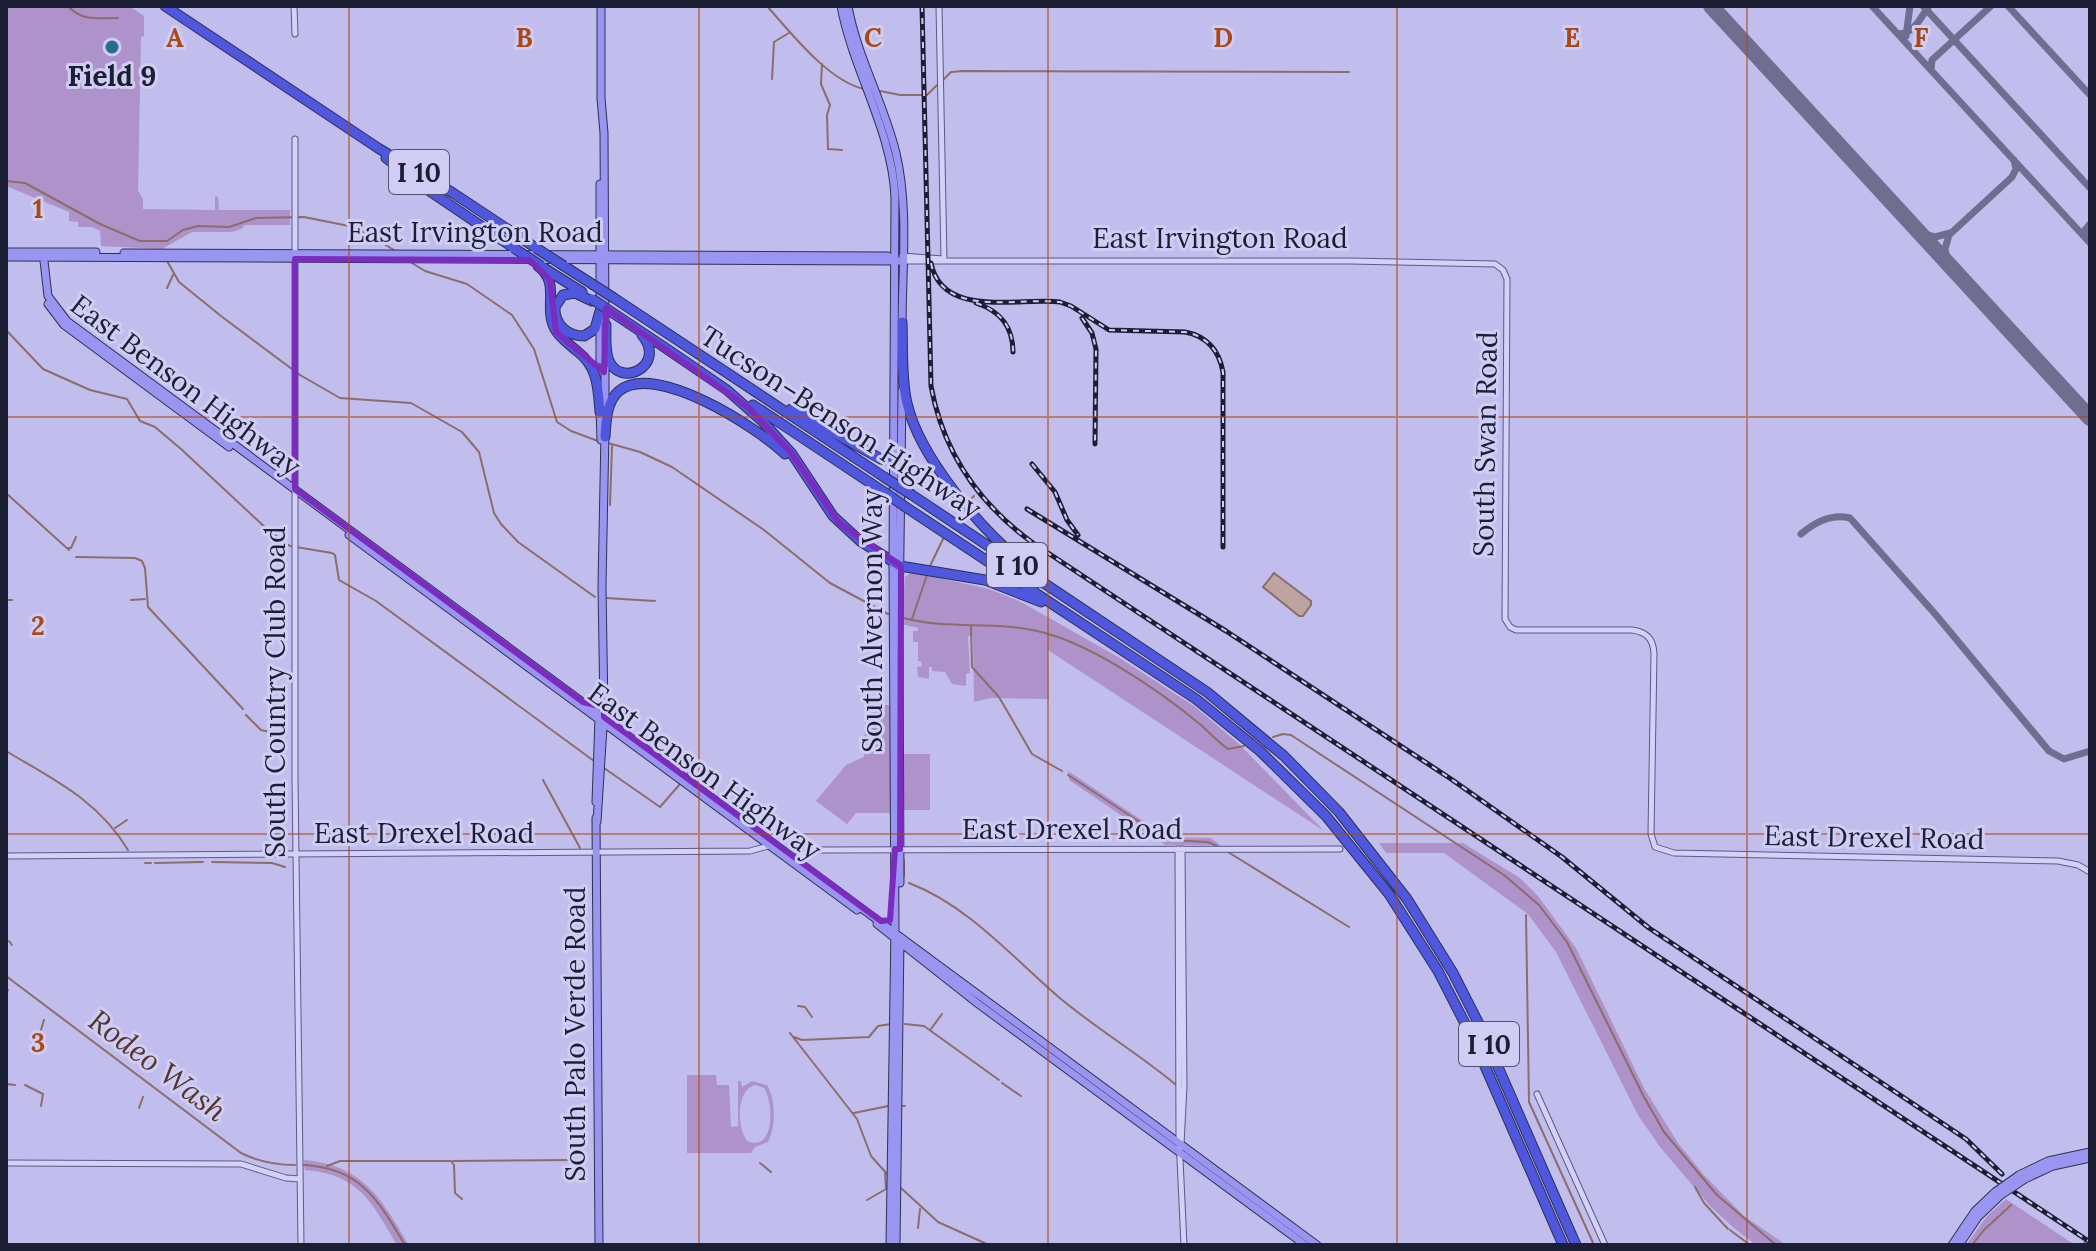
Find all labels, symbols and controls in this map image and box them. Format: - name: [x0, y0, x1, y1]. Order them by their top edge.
- text: A: [166, 21, 184, 54]
- text: B: [515, 21, 533, 54]
- text: C: [864, 21, 882, 54]
- text: D: [1213, 21, 1233, 54]
- text: E: [1564, 21, 1580, 54]
- text: F: [1914, 21, 1929, 54]
- marker: Field 9: [103, 38, 121, 56]
- place label: Field 9: [68, 58, 156, 94]
- road number: I 10: [389, 150, 449, 194]
- text: 1: [33, 192, 43, 225]
- street label: East Irvington Road: [347, 214, 603, 250]
- street label: East Irvington Road: [1092, 220, 1348, 256]
- street label: East Benson Highway: [63, 286, 309, 484]
- street label: Tucson–Benson Highway: [694, 318, 989, 527]
- street label: South Swan Road: [1465, 331, 1505, 557]
- street label: South Alvernon Way: [854, 489, 890, 753]
- street label: South Country Club Road: [257, 526, 293, 858]
- road number: I 10: [987, 543, 1047, 587]
- text: 2: [31, 609, 45, 642]
- street label: East Benson Highway: [581, 674, 829, 868]
- street label: East Drexel Road: [962, 811, 1182, 847]
- street label: East Drexel Road: [314, 815, 534, 851]
- street label: East Drexel Road: [1763, 817, 1985, 857]
- street label: South Palo Verde Road: [557, 886, 593, 1182]
- water label: Rodeo Wash: [81, 1001, 235, 1129]
- road number: I 10: [1459, 1022, 1519, 1066]
- text: 3: [31, 1026, 45, 1059]

